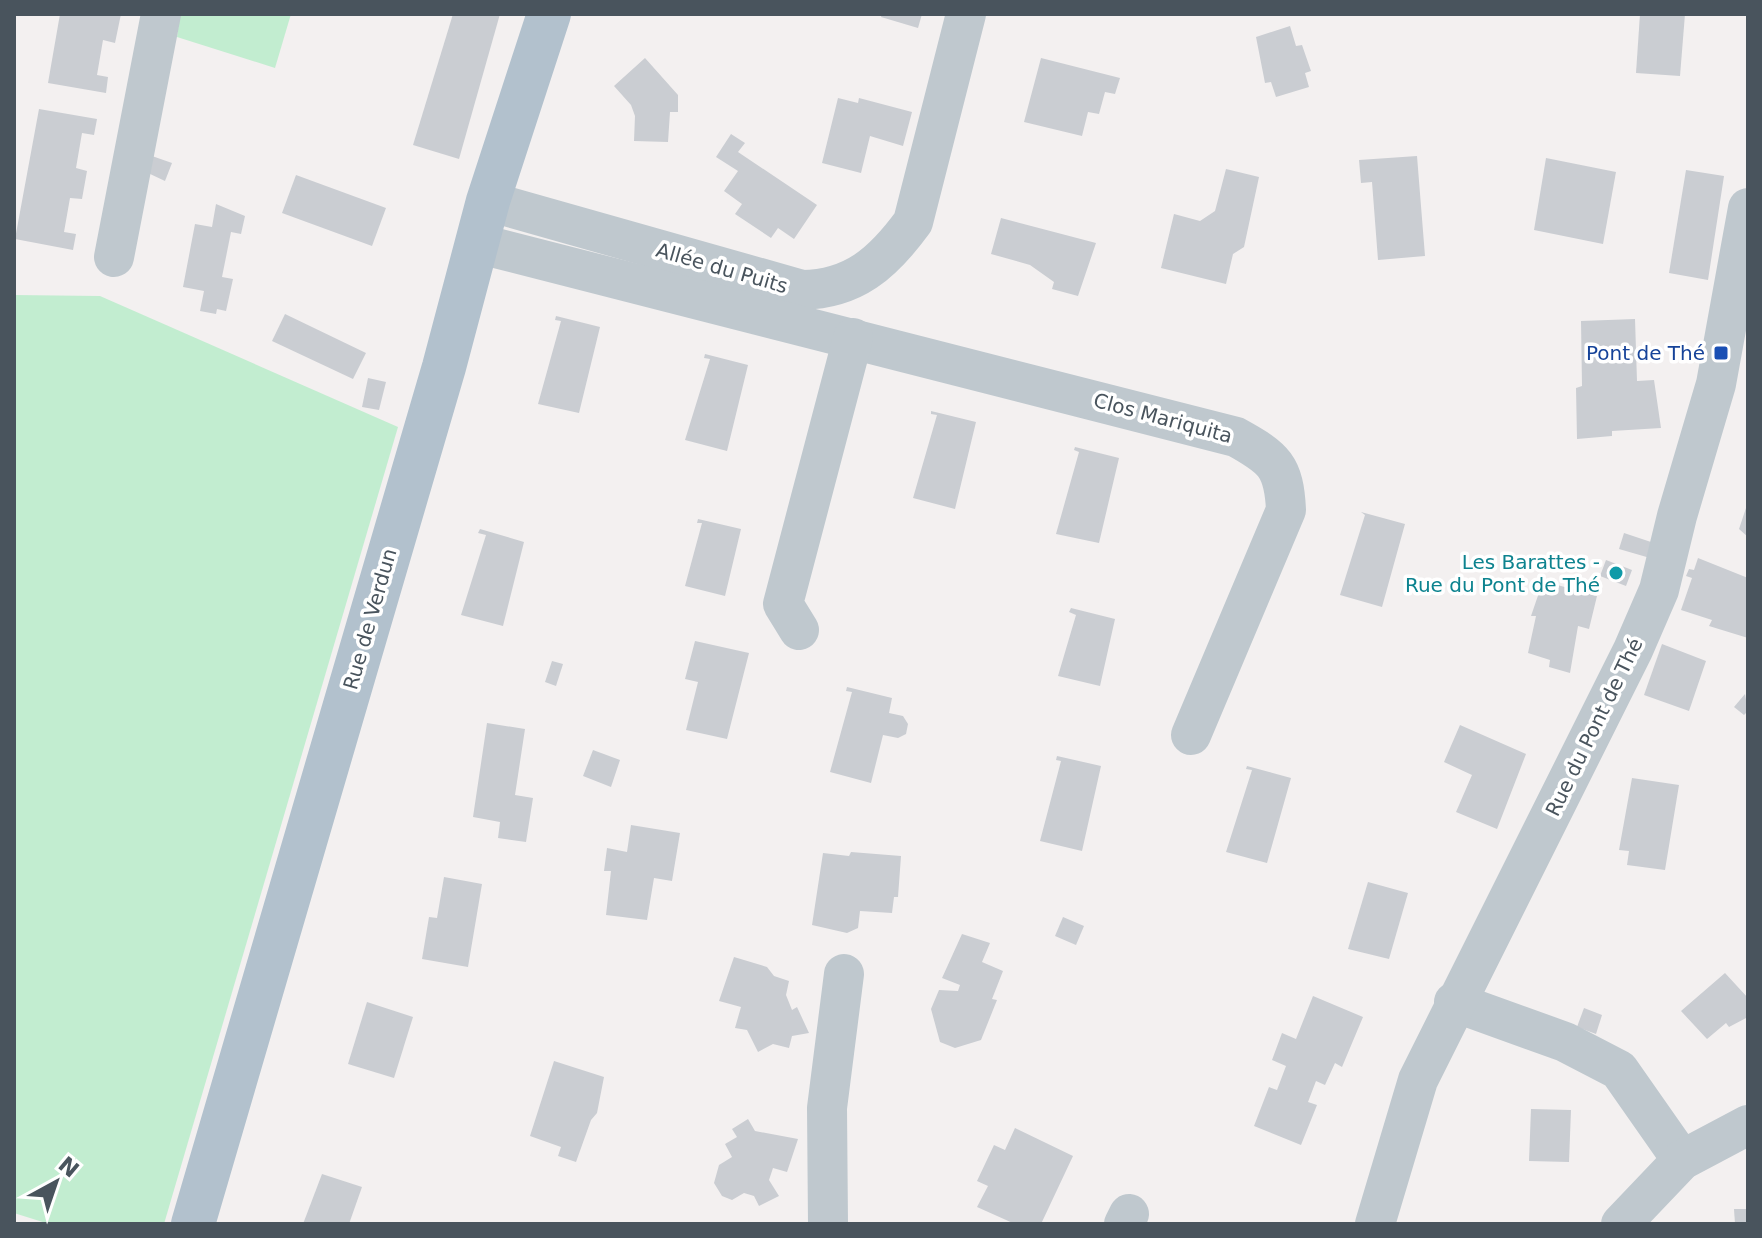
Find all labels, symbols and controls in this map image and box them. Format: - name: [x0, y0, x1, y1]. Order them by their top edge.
- street label: Allée du Puits: [653, 238, 791, 298]
- place label: Pont de Thé: [1586, 341, 1705, 365]
- marker: Pont de Thé: [1712, 344, 1730, 362]
- street label: Clos Mariquita: [1091, 388, 1235, 448]
- street label: Rue de Verdun: [338, 545, 402, 693]
- place label: Les Barattes - Rue du Pont de Thé: [1405, 550, 1600, 597]
- marker: Les Barattes - Rue du Pont de Thé: [1607, 564, 1625, 582]
- street label: Rue du Pont de Thé: [1540, 634, 1648, 820]
- north arrow: [16, 1142, 96, 1222]
- text: N: [53, 1152, 84, 1183]

